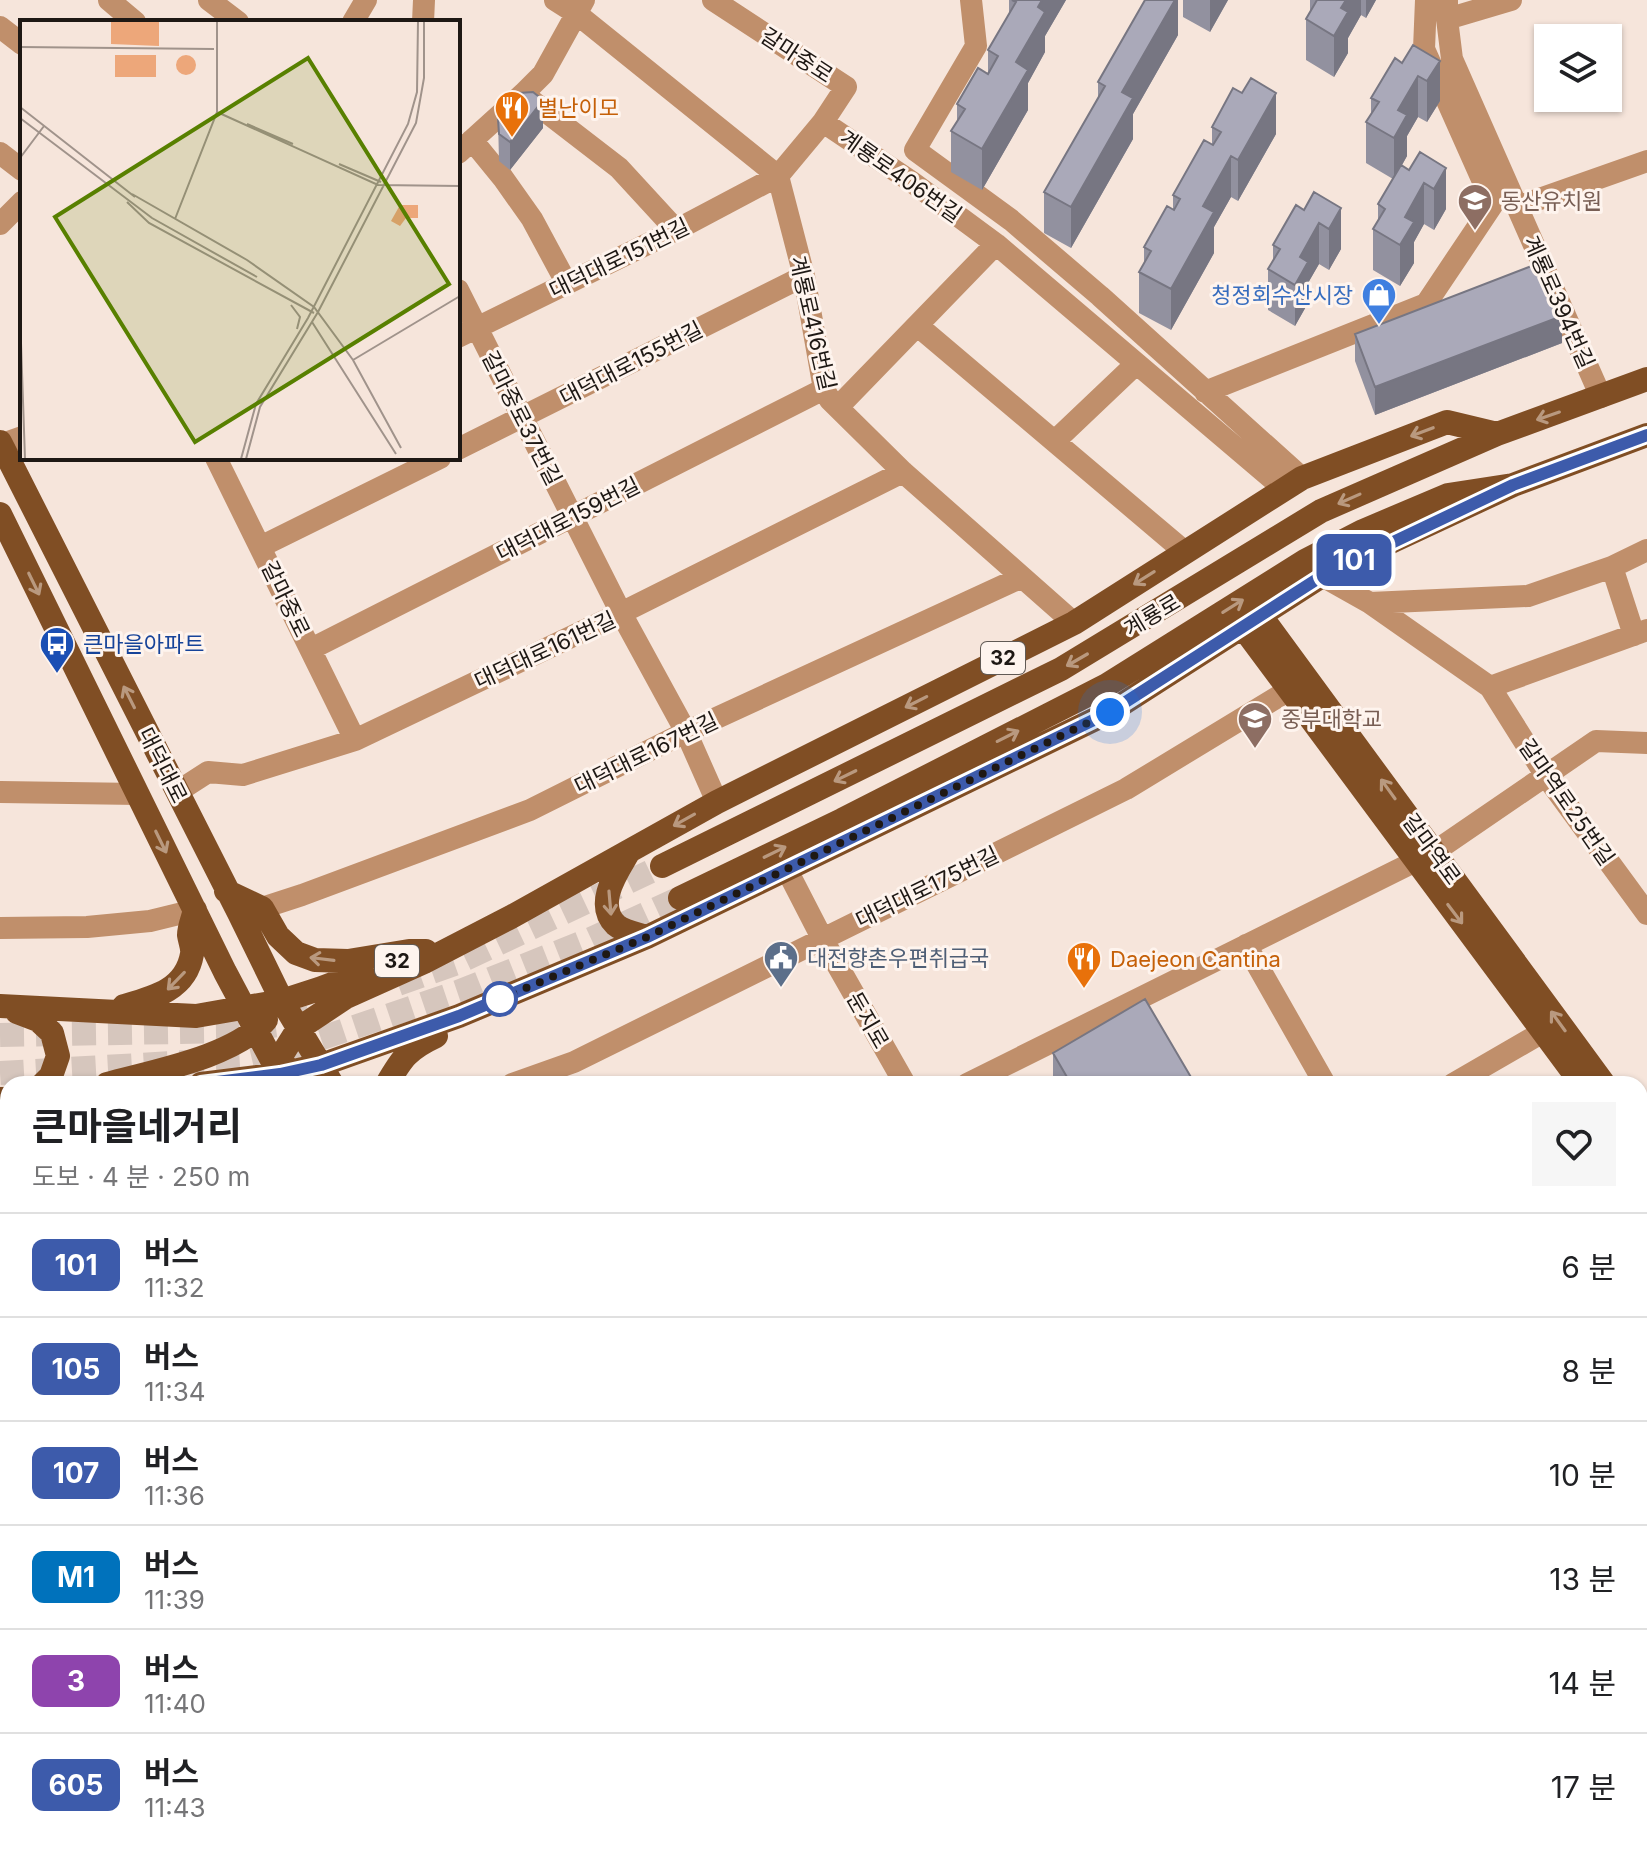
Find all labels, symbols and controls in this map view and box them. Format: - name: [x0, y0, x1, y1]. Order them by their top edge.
- inset map: [20, 20, 460, 460]
- street label: 갈마중로: [756, 22, 838, 88]
- map controls: [1534, 24, 1622, 112]
- button: layers: [1534, 24, 1622, 112]
- restaurant icon: 별난이모: [493, 89, 531, 139]
- place label: 별난이모: [538, 95, 619, 121]
- street label: 계룡로406번길: [835, 124, 967, 228]
- school or university icon: 동산유치원: [1456, 182, 1494, 232]
- place label: 동산유치원: [1501, 188, 1602, 214]
- street label: 대덕대로151번길: [545, 213, 693, 303]
- street label: 계룡로394번길: [1518, 232, 1600, 372]
- street label: 계룡로416번길: [785, 253, 841, 393]
- shop icon: 청정회수산시장: [1360, 276, 1398, 326]
- place label: 청정회수산시장: [1211, 282, 1353, 308]
- street label: 대덕대로155번길: [555, 316, 707, 410]
- street label: 갈마중로37번길: [477, 346, 567, 490]
- one-way arrow: [1536, 410, 1560, 424]
- one-way arrow: [1410, 426, 1435, 440]
- street label: 대덕대로159번길: [492, 472, 644, 566]
- one-way arrow: [1337, 492, 1361, 507]
- line badge: 101: [1308, 534, 1400, 586]
- text: 101: [1332, 543, 1376, 577]
- street label: 갈마중로: [257, 557, 315, 641]
- one-way arrow: [1133, 570, 1156, 586]
- one-way arrow: [27, 571, 43, 595]
- street label: 계룡로: [1119, 588, 1185, 642]
- one-way arrow: [1221, 598, 1244, 614]
- street label: 대덕대로161번길: [470, 606, 620, 694]
- bus stop icon: 큰마을아파트: [38, 625, 76, 675]
- place label: 큰마을아파트: [83, 631, 204, 657]
- road number: 32: [981, 642, 1025, 674]
- one-way arrow: [1066, 652, 1089, 668]
- one-way arrow: [121, 686, 136, 710]
- your location: [1090, 692, 1130, 732]
- one-way arrow: [904, 695, 928, 711]
- school or university icon: 중부대학교: [1236, 700, 1274, 750]
- place label: 중부대학교: [1281, 706, 1382, 732]
- street label: 대덕대로167번길: [570, 707, 722, 799]
- street label: 대덕대로: [133, 723, 193, 807]
- one-way arrow: [995, 727, 1019, 743]
- street label: 갈마역로25번길: [1514, 734, 1620, 870]
- one-way arrow: [833, 769, 857, 785]
- one-way arrow: [1380, 778, 1396, 800]
- street label: 갈마역로: [1398, 809, 1466, 889]
- one-way arrow: [673, 813, 697, 829]
- one-way arrow: [154, 830, 170, 854]
- street label: 대덕대로175번길: [851, 841, 1003, 933]
- one-way arrow: [763, 844, 787, 859]
- one-way arrow: [602, 889, 617, 915]
- one-way arrow: [1447, 903, 1464, 924]
- public building icon: 대전향촌우편취급국: [762, 939, 800, 989]
- restaurant icon: Daejeon Cantina: [1065, 940, 1103, 990]
- road number: 32: [375, 945, 419, 977]
- place label: 대전향촌우편취급국: [807, 945, 989, 971]
- place label: Daejeon Cantina: [1110, 946, 1281, 972]
- one-way arrow: [309, 952, 335, 967]
- one-way arrow: [167, 971, 186, 990]
- unlabelled marker: [483, 982, 517, 1016]
- street label: 둔지로: [842, 987, 894, 1053]
- one-way arrow: [1550, 1011, 1567, 1032]
- button: heart: [1532, 1102, 1616, 1186]
- text: 큰마을네거리: [32, 1103, 242, 1149]
- text: 도보 · 4 분 · 250 m: [32, 1161, 250, 1192]
- text: 버스: [144, 1234, 199, 1270]
- text: 101: [54, 1248, 98, 1282]
- text: 6 분: [1561, 1249, 1616, 1285]
- text: 11:32: [144, 1272, 205, 1303]
- text: 버스: [144, 1338, 199, 1374]
- text: 105: [52, 1352, 100, 1386]
- text: 8 분: [1561, 1353, 1616, 1389]
- text: 11:34: [144, 1376, 206, 1407]
- text: 버스: [144, 1442, 199, 1478]
- text: 107: [53, 1456, 99, 1490]
- text: 10 분: [1549, 1457, 1616, 1493]
- text: 11:36: [144, 1480, 205, 1511]
- text: 버스: [144, 1546, 199, 1582]
- text: M1: [57, 1560, 95, 1594]
- text: 13 분: [1549, 1561, 1616, 1597]
- text: 11:39: [144, 1584, 205, 1615]
- text: 버스: [144, 1650, 199, 1686]
- text: 3: [67, 1664, 85, 1698]
- text: 14 분: [1548, 1665, 1616, 1701]
- text: 11:40: [144, 1688, 206, 1719]
- text: 버스: [144, 1754, 199, 1790]
- text: 605: [49, 1768, 103, 1802]
- text: 17 분: [1551, 1769, 1616, 1805]
- text: 11:43: [144, 1792, 206, 1823]

